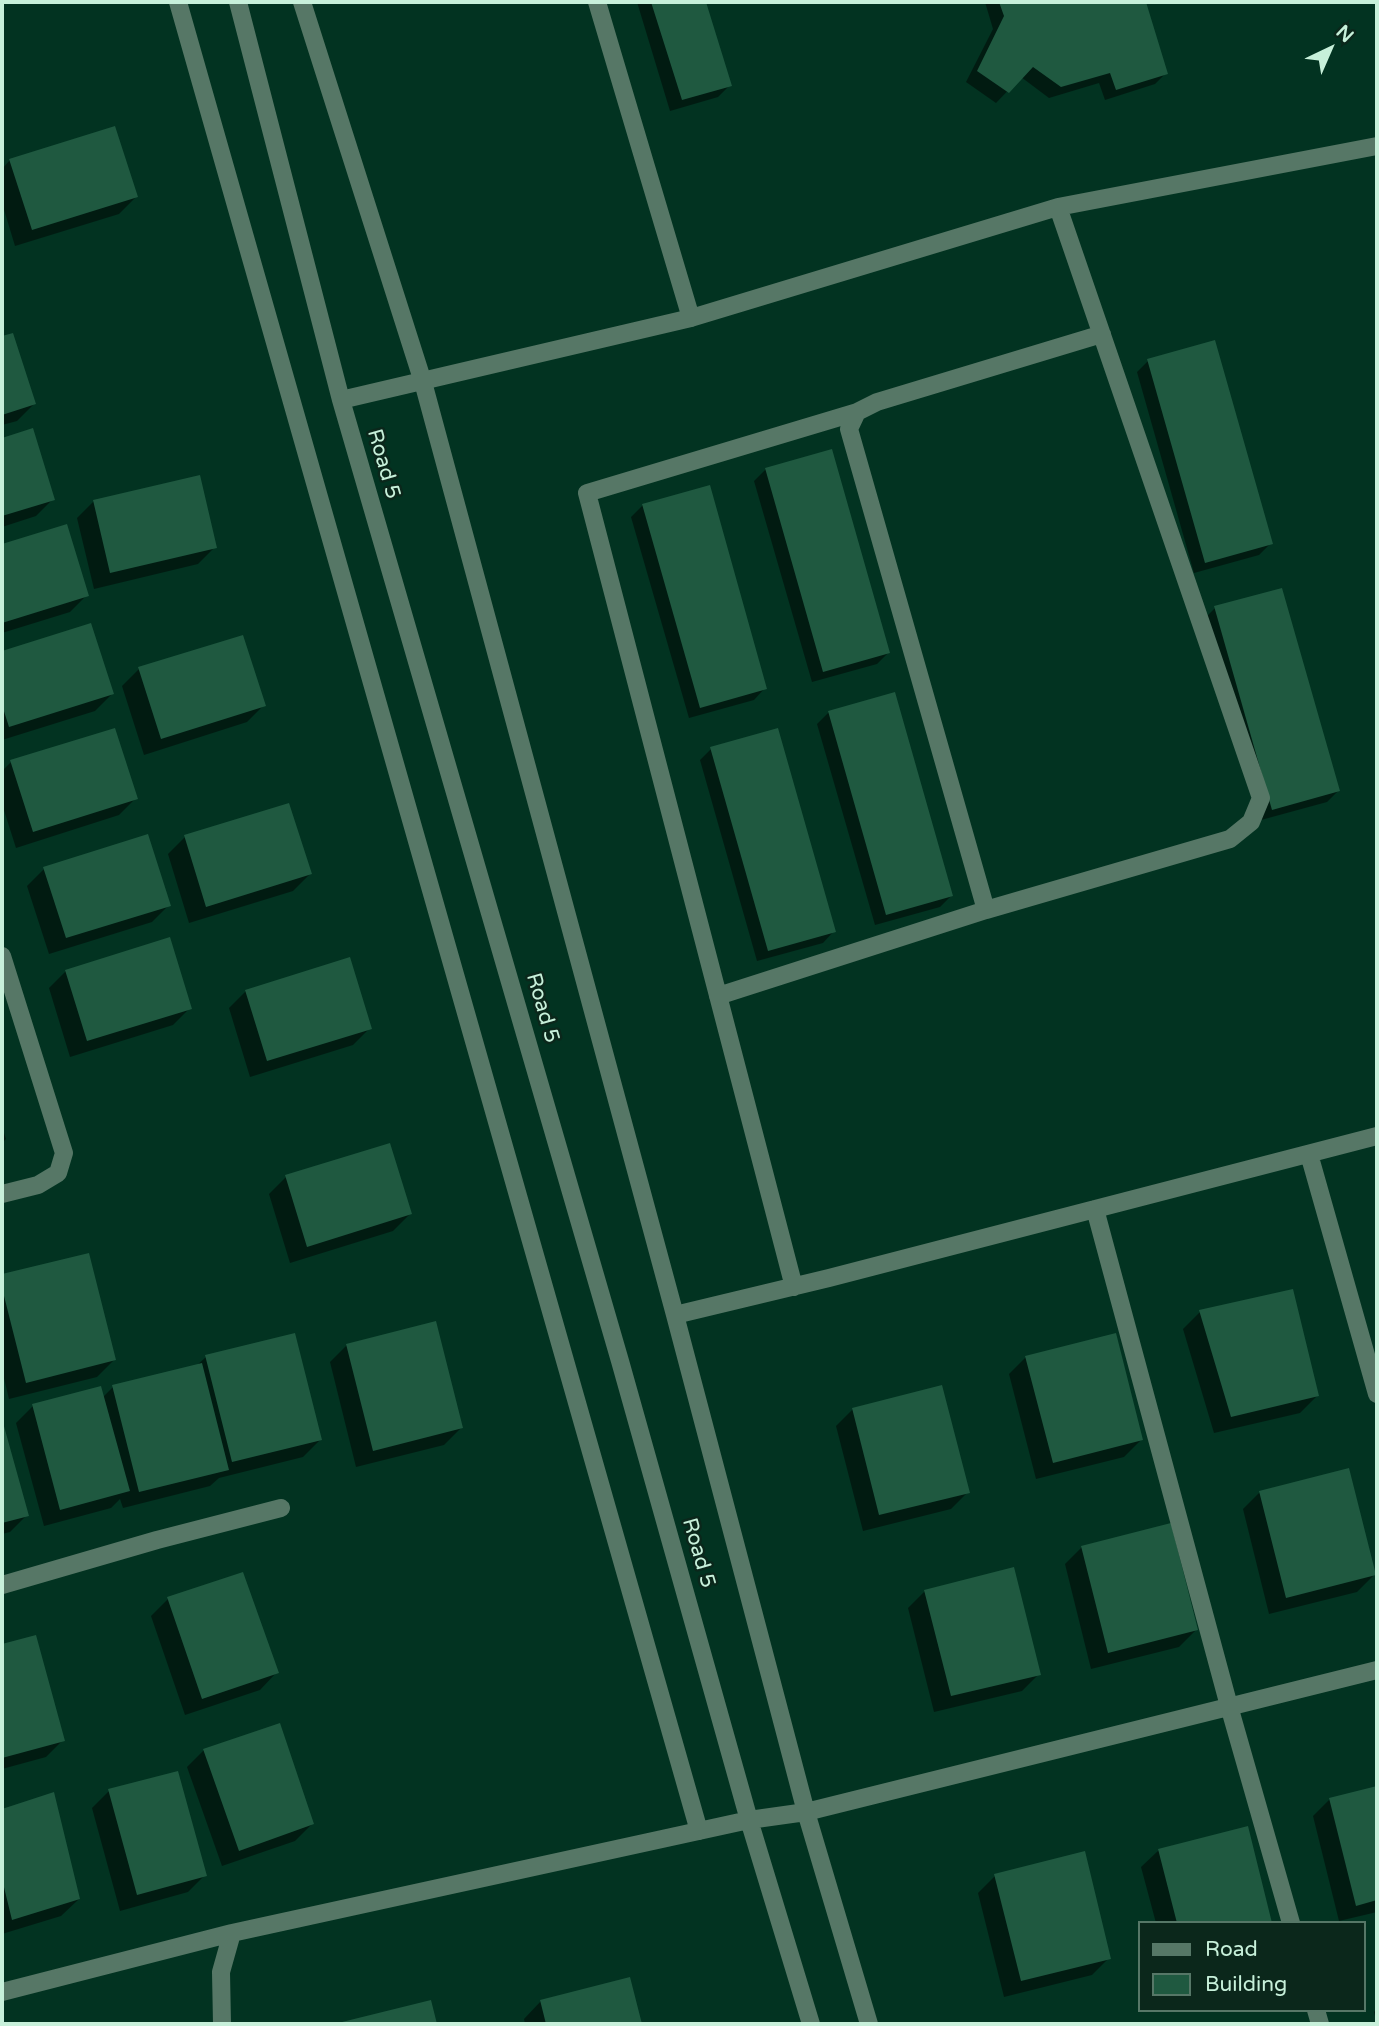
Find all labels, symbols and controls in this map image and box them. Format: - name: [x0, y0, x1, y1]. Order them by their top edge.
- north arrow: [1295, 14, 1365, 84]
- text: N: [1331, 21, 1358, 47]
- street label: Road 5: [361, 426, 405, 502]
- street label: Road 5: [520, 970, 564, 1046]
- street label: Road 5: [676, 1515, 720, 1591]
- legend: [1138, 1921, 1365, 2012]
- text: Road: [1205, 1937, 1258, 1962]
- text: Building: [1205, 1972, 1287, 1997]

